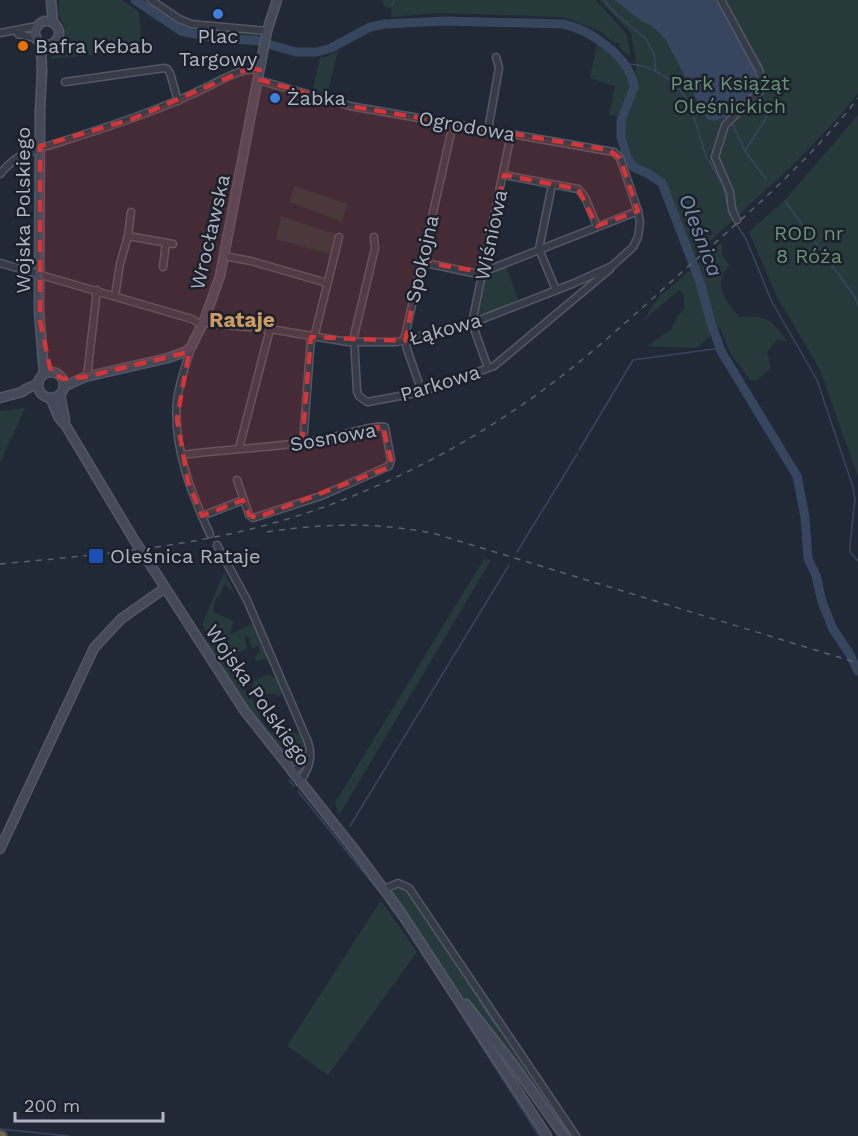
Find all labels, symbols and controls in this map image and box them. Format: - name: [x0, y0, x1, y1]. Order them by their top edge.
- marker: Plac Targowy: [211, 7, 225, 21]
- place label: Plac Targowy: [179, 24, 258, 71]
- place label: Bafra Kebab: [35, 34, 153, 58]
- marker: Bafra Kebab: [16, 39, 30, 53]
- park label: Park Książąt Oleśnickich: [670, 71, 790, 118]
- place label: Żabka: [287, 86, 346, 110]
- marker: Żabka: [268, 91, 282, 105]
- street label: Ogrodowa: [417, 106, 517, 146]
- street label: Wojska Polskiego: [11, 127, 35, 293]
- street label: Wrocławska: [185, 172, 235, 292]
- street label: Wiśniowa: [470, 187, 512, 283]
- water label: Oleśnica: [674, 190, 728, 280]
- street label: Spokojna: [400, 213, 444, 305]
- park label: ROD nr 8 Róża: [774, 221, 844, 268]
- district label: Rataje: [209, 307, 275, 332]
- street label: Łąkowa: [406, 308, 484, 350]
- street label: Parkowa: [397, 360, 483, 406]
- street label: Sosnowa: [288, 418, 378, 456]
- place label: Oleśnica Rataje: [110, 544, 261, 568]
- marker: Oleśnica Rataje: [87, 547, 105, 565]
- street label: Wojska Polskiego: [200, 620, 316, 770]
- scale bar: [15, 1085, 164, 1123]
- text: 200 m: [24, 1095, 80, 1116]

